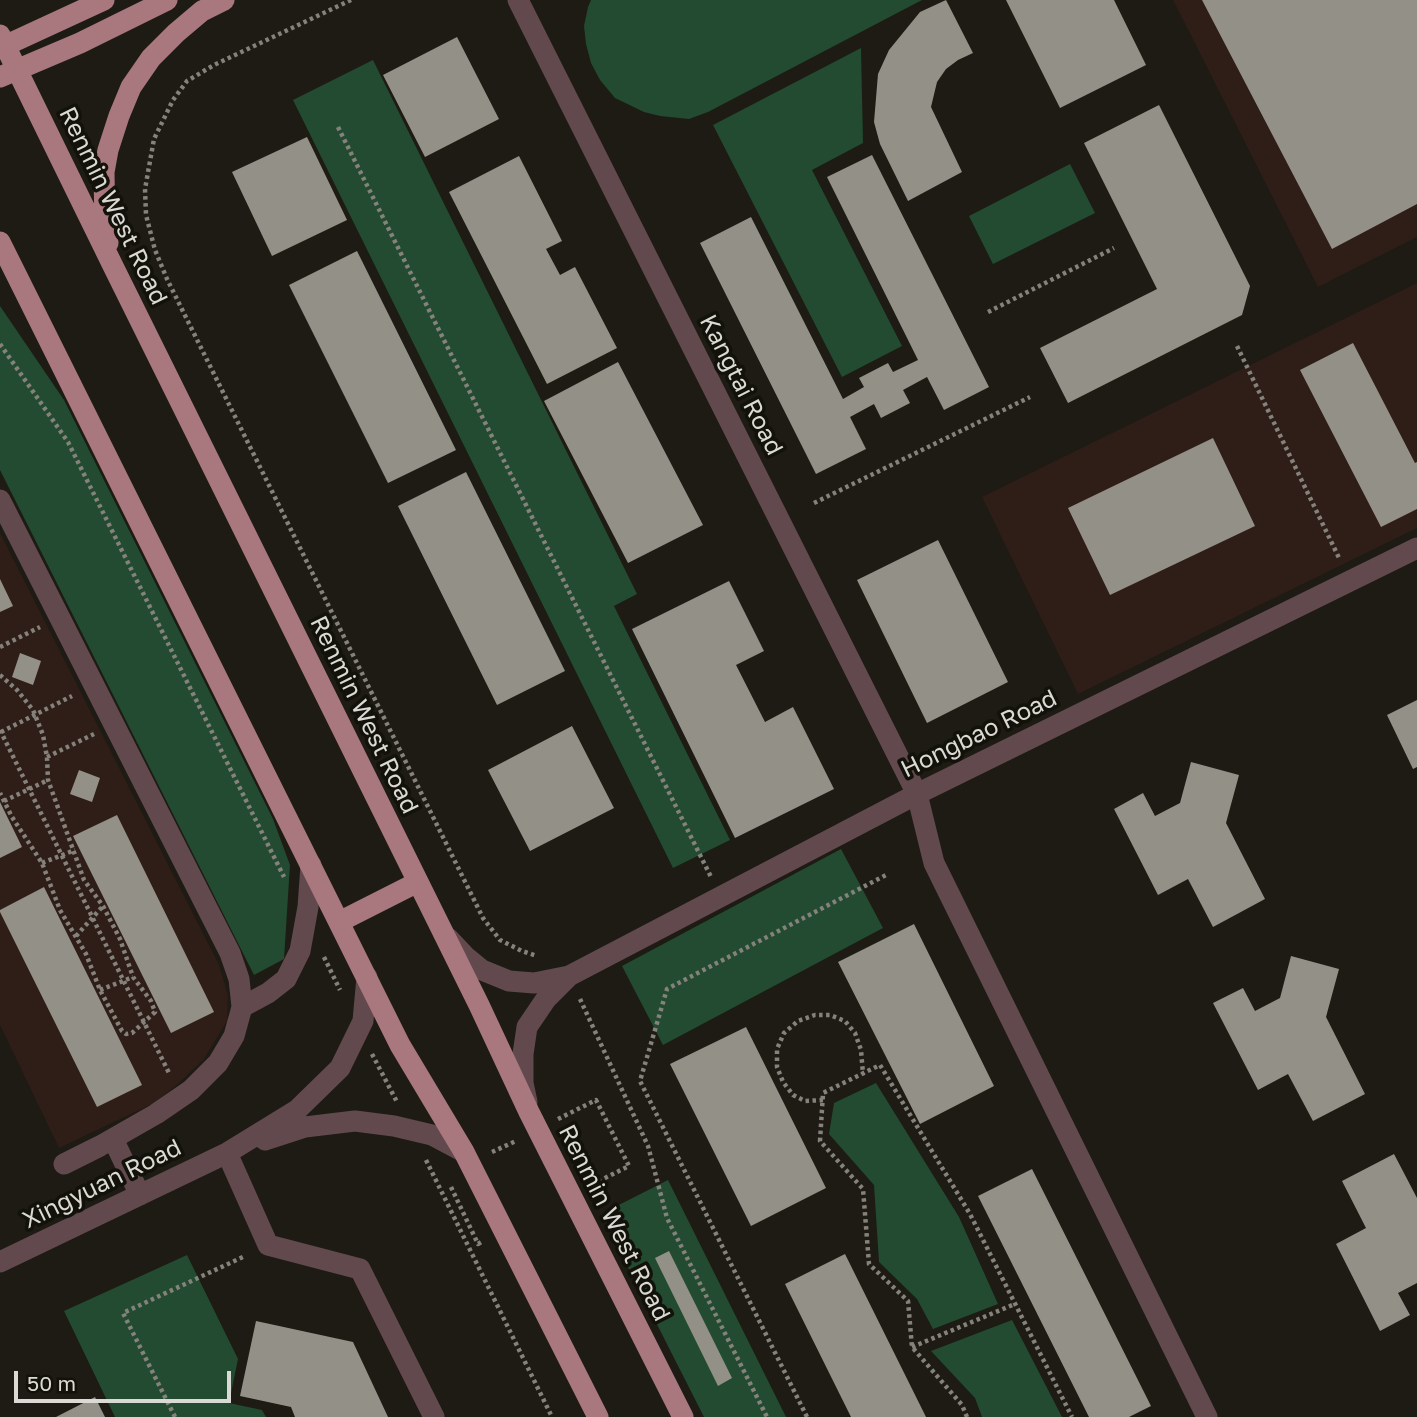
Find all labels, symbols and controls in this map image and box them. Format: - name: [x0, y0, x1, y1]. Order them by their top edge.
- street label: Renmin West Road: [53, 102, 173, 310]
- street label: Kangtai Road: [693, 310, 789, 460]
- street label: Renmin West Road: [304, 611, 424, 819]
- street label: Hongbao Road: [896, 684, 1062, 784]
- street label: Renmin West Road: [552, 1120, 676, 1326]
- street label: Xingyuan Road: [18, 1133, 186, 1235]
- scale bar: [18, 1358, 234, 1402]
- text: 50 m: [27, 1370, 76, 1396]

